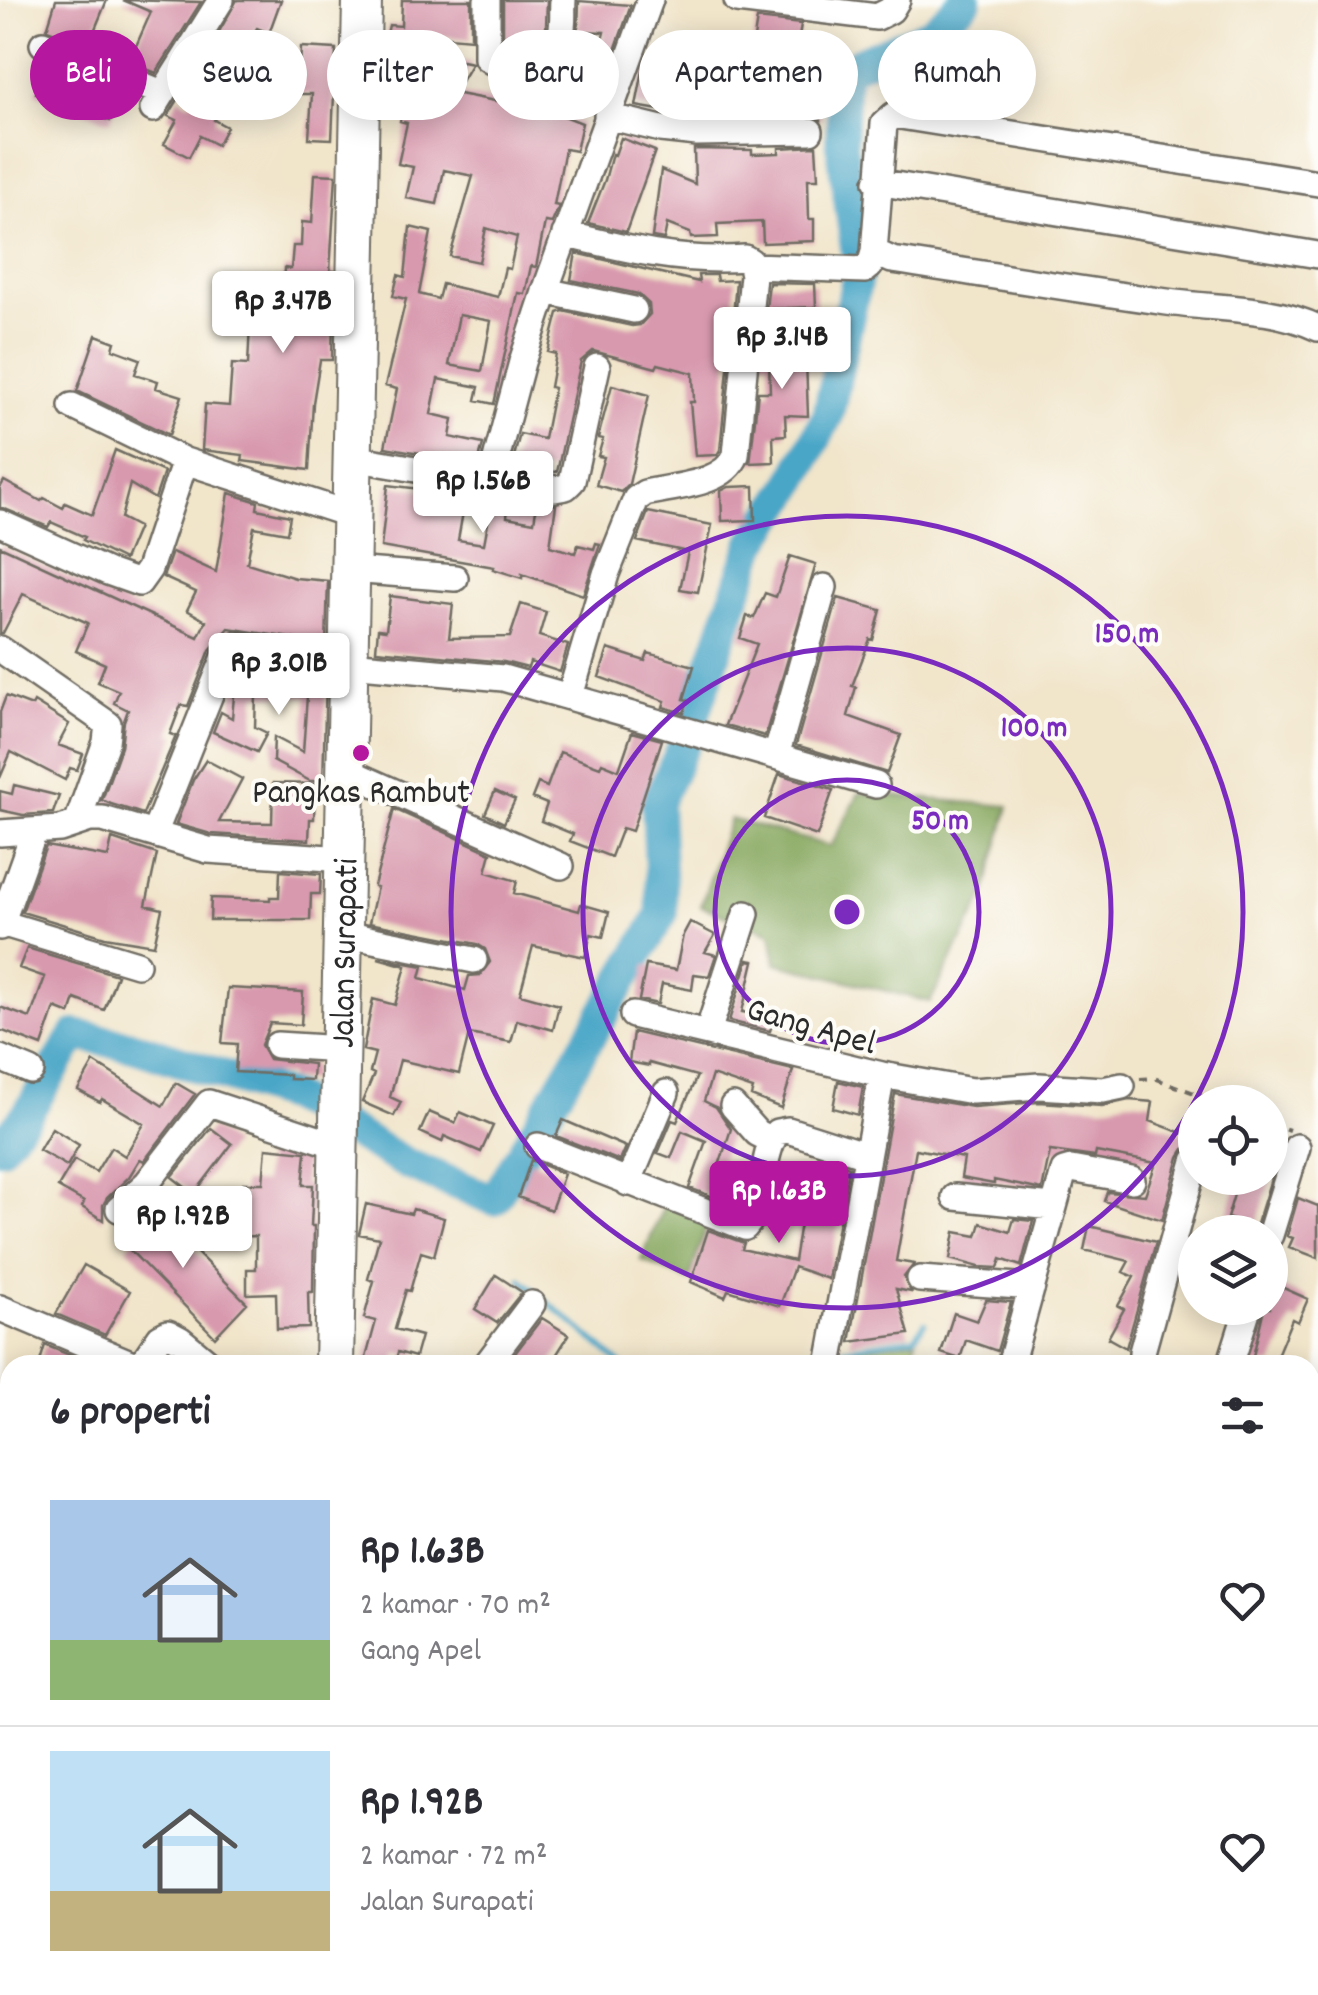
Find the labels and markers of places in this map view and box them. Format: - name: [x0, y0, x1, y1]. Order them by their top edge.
- pin: Rp 3.47B: [180, 271, 386, 356]
- pin: Rp 3.14B: [679, 307, 885, 392]
- pin: Rp 1.56B: [380, 451, 586, 536]
- pin: Rp 3.01B: [176, 633, 382, 718]
- marker: Pangkas Rambut: [350, 742, 372, 764]
- place label: Pangkas Rambut: [252, 770, 470, 820]
- centre of rings: [829, 894, 865, 930]
- pin: Rp 1.63B: [676, 1161, 882, 1246]
- pin: Rp 1.92B: [80, 1186, 286, 1271]

